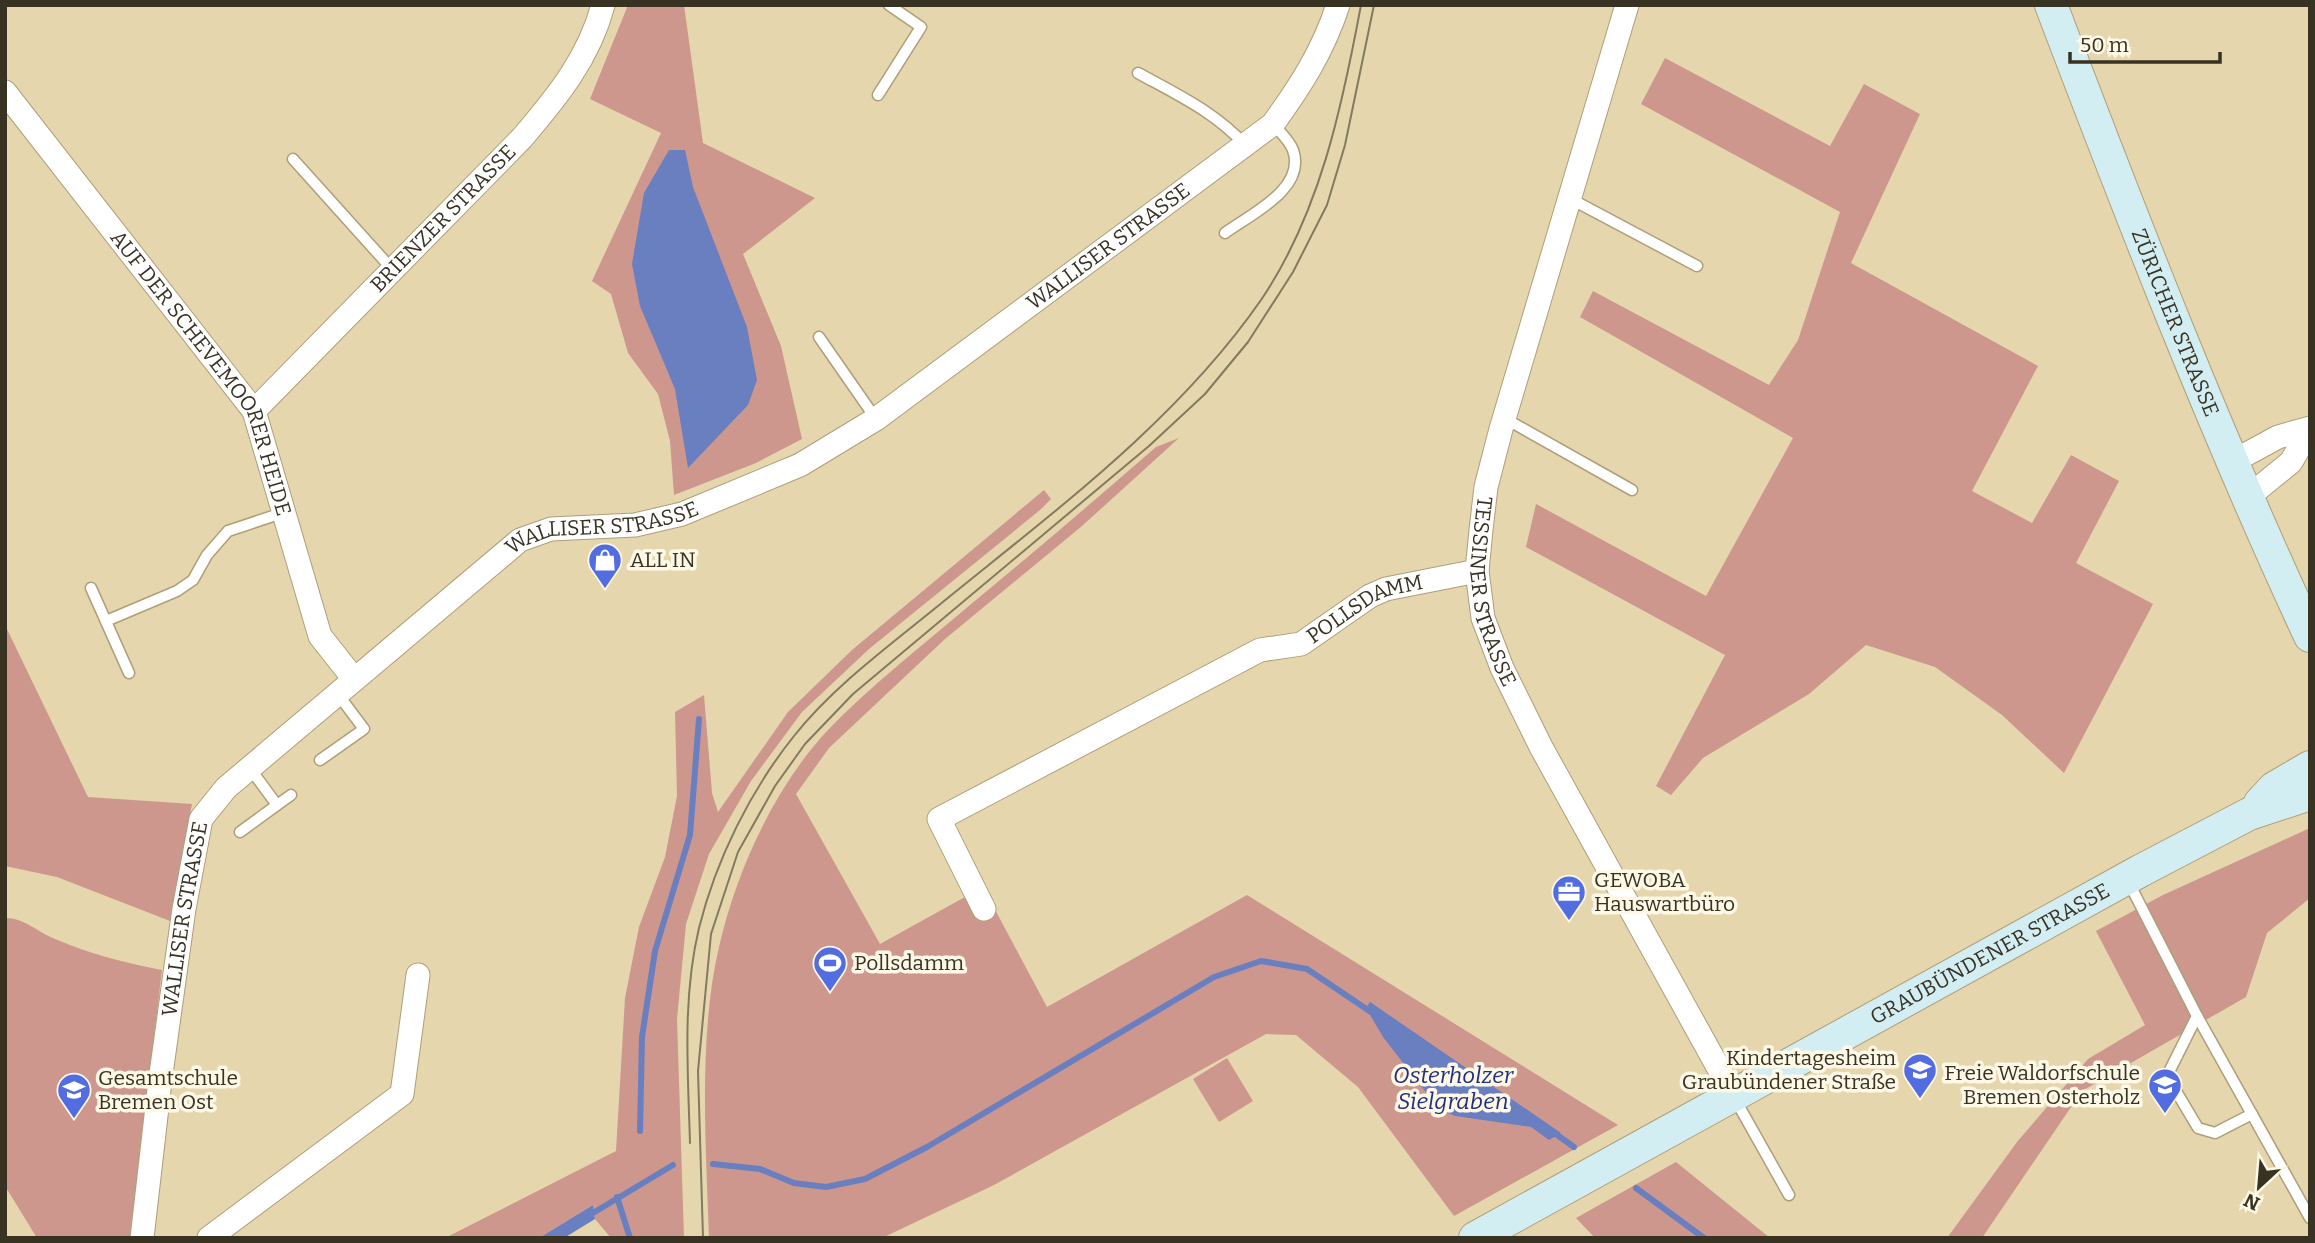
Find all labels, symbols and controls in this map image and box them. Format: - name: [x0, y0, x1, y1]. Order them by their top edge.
- scale bar: [2070, 21, 2220, 65]
- text: 50 m: [2080, 32, 2129, 58]
- street label: BRIENZER STRASSE: [365, 139, 521, 298]
- street label: WALLISER STRASSE: [1021, 177, 1195, 316]
- street label: AUF DER SCHEVEMOORER HEIDE: [105, 225, 297, 519]
- street label: ZÜRICHER STRASSE: [2126, 225, 2225, 420]
- street label: TESSINER STRASSE: [1464, 495, 1522, 691]
- street label: WALLISER STRASSE: [500, 496, 702, 560]
- shop icon: ALL IN: [586, 541, 624, 590]
- place label: ALL IN: [630, 547, 696, 573]
- street label: POLLSDAMM: [1302, 569, 1425, 649]
- street label: WALLISER STRASSE: [156, 819, 213, 1018]
- place label: GEWOBA Hauswartbüro: [1594, 867, 1735, 917]
- office icon: GEWOBA Hauswartbüro: [1550, 873, 1588, 922]
- street label: GRAUBÜNDENER STRASSE: [1866, 877, 2114, 1030]
- sports icon: Pollsdamm: [811, 944, 849, 993]
- place label: Pollsdamm: [854, 950, 964, 976]
- place label: Kindertagesheim Graubündener Straße: [1682, 1045, 1896, 1095]
- school or university icon: Kindertagesheim Graubündener Straße: [1901, 1051, 1939, 1100]
- place label: Freie Waldorfschule Bremen Osterholz: [1944, 1060, 2140, 1110]
- water label: Osterholzer Sielgraben: [1393, 1061, 1515, 1115]
- place label: Gesamtschule Bremen Ost: [98, 1065, 238, 1115]
- school or university icon: Freie Waldorfschule Bremen Osterholz: [2146, 1066, 2184, 1115]
- school or university icon: Gesamtschule Bremen Ost: [55, 1071, 93, 1120]
- north arrow: [2224, 1152, 2294, 1222]
- text: N: [2240, 1188, 2263, 1215]

